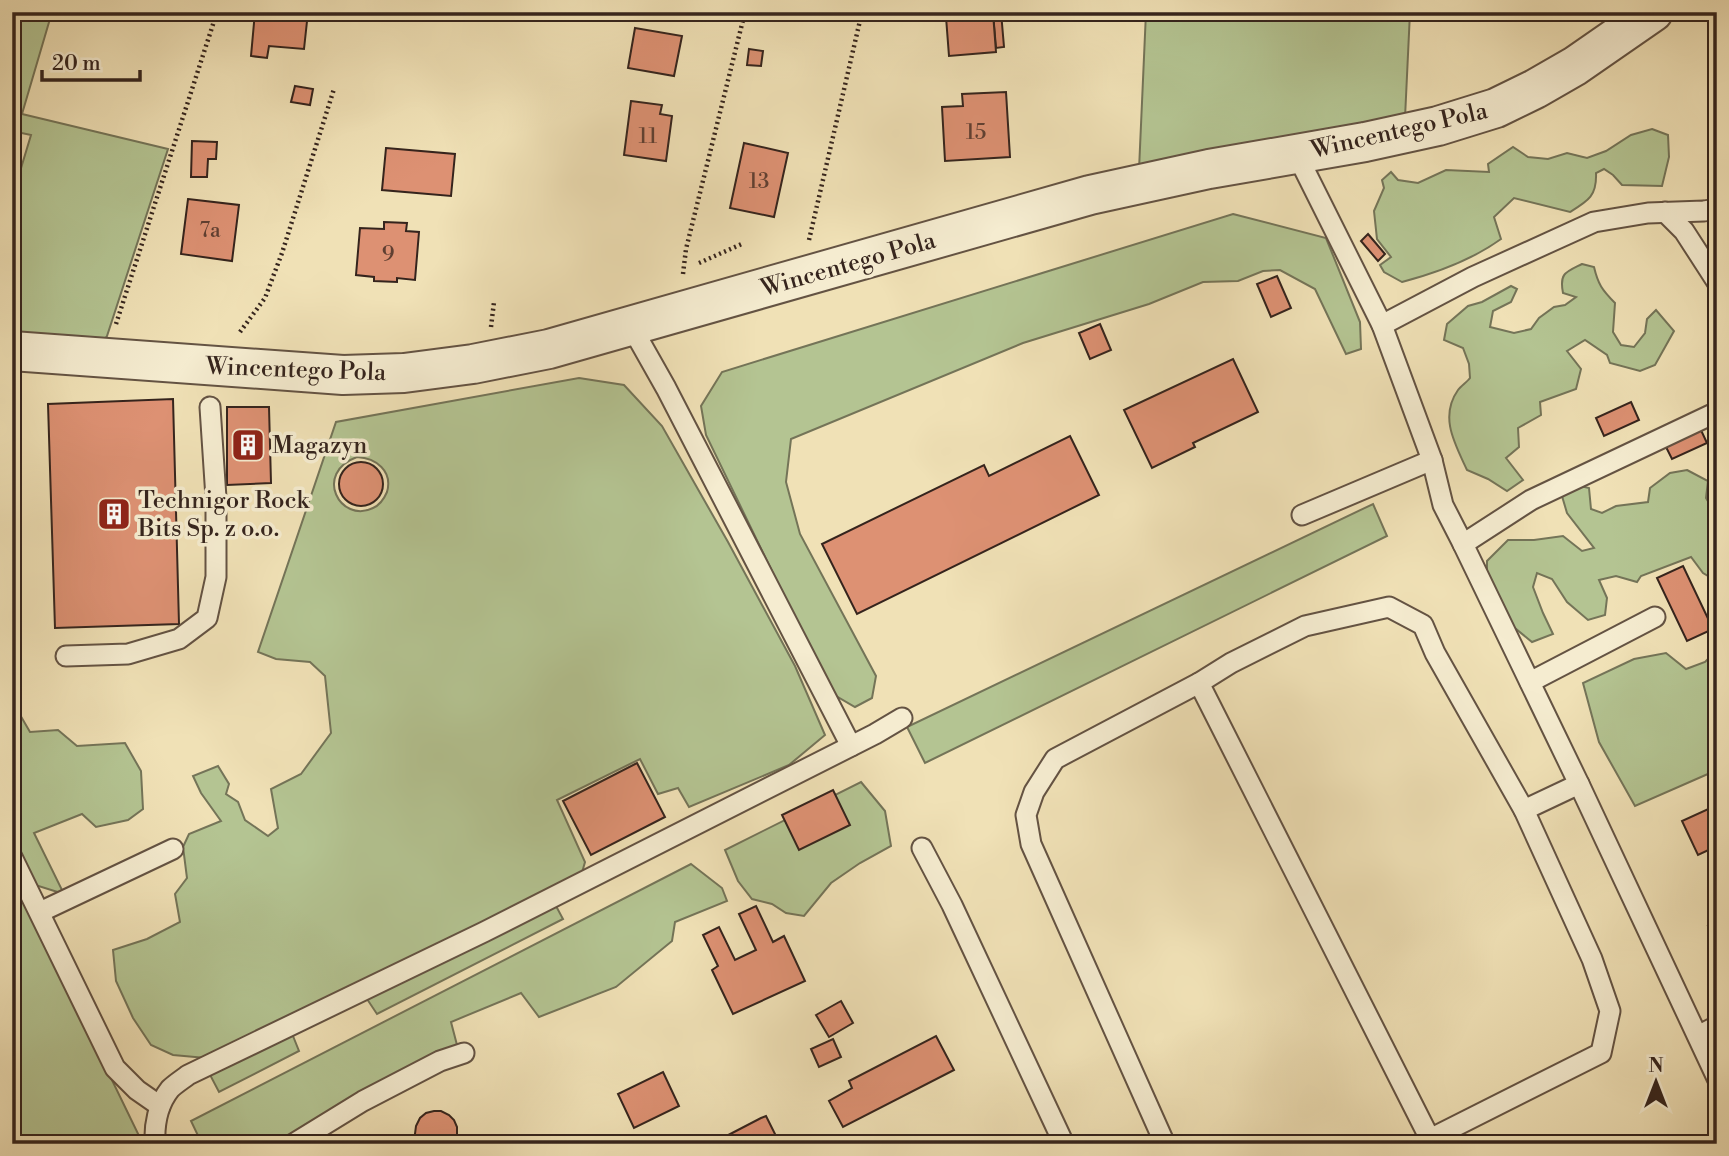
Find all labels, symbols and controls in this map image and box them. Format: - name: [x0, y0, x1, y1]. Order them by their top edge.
- scale bar: [42, 38, 140, 82]
- text: 20 m: [52, 51, 101, 77]
- street label: Wincentego Pola: [1307, 96, 1491, 166]
- house number: 15: [966, 120, 986, 146]
- house number: 11: [639, 124, 657, 150]
- house number: 13: [749, 169, 769, 195]
- house number: 7a: [199, 218, 221, 244]
- street label: Wincentego Pola: [756, 225, 940, 305]
- house number: 9: [382, 242, 394, 268]
- street label: Wincentego Pola: [204, 352, 388, 388]
- building icon: Magazyn: [229, 426, 267, 464]
- place label: Magazyn: [272, 431, 367, 461]
- place label: Technigor Rock Bits Sp. z o.o.: [137, 486, 311, 544]
- building icon: Technigor Rock Bits Sp. z o.o.: [95, 495, 133, 533]
- north arrow: [1620, 1048, 1690, 1118]
- text: N: [1648, 1054, 1664, 1078]

